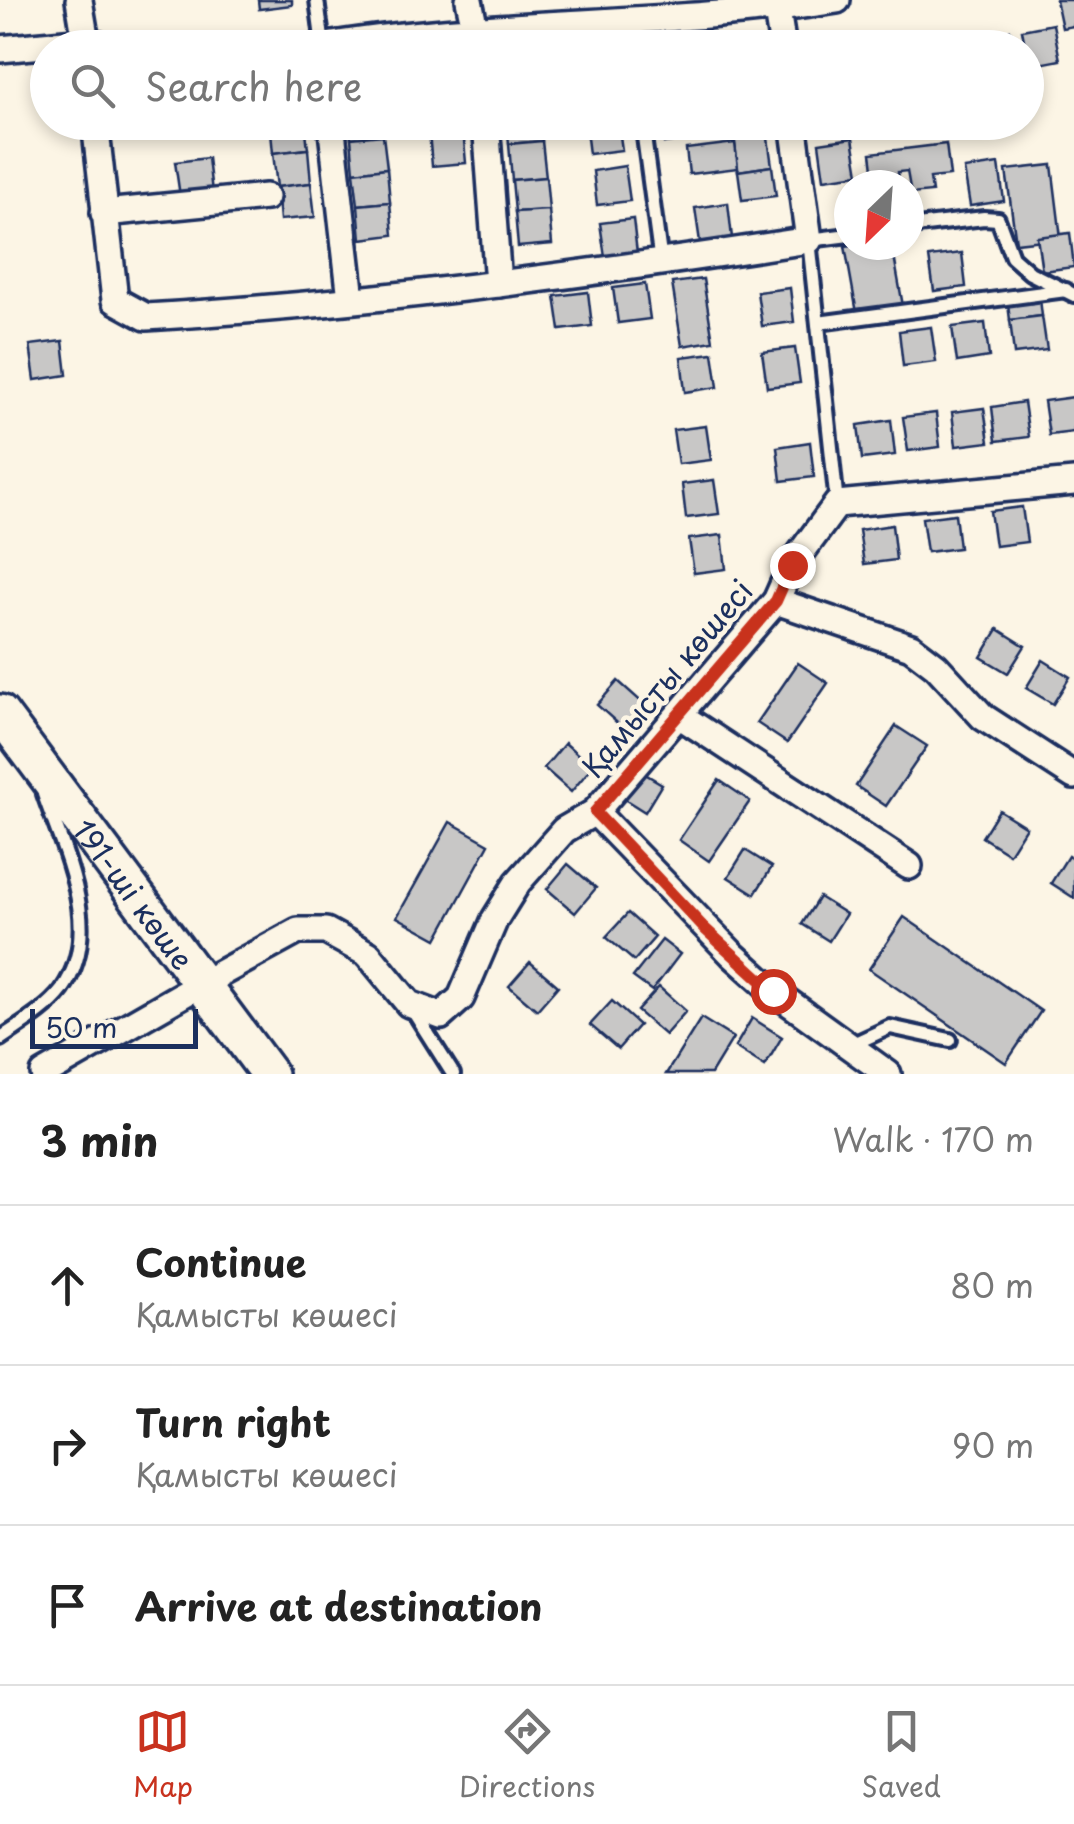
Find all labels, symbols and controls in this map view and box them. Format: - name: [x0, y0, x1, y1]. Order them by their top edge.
- search box: [30, 30, 1044, 140]
- text: Search here: [145, 57, 362, 114]
- icon: search: [65, 58, 120, 113]
- north arrow: [834, 170, 924, 260]
- route end: [770, 543, 816, 589]
- street label: Қамысты көшесі: [570, 569, 762, 787]
- street label: 191-ші көше: [63, 808, 206, 978]
- route start: [751, 969, 797, 1015]
- scale bar: [30, 1004, 198, 1048]
- text: 50 m: [45, 1005, 118, 1048]
- text: 3 min: [40, 1108, 158, 1171]
- text: Walk · 170 m: [832, 1115, 1034, 1163]
- text: Continue: [135, 1233, 306, 1290]
- icon: ahead: [40, 1258, 95, 1313]
- text: 80 m: [950, 1261, 1034, 1309]
- text: Қамысты көшесі: [135, 1290, 398, 1338]
- text: Turn right: [135, 1393, 331, 1450]
- icon: right: [40, 1418, 95, 1473]
- text: 90 m: [952, 1421, 1034, 1469]
- text: Қамысты көшесі: [135, 1450, 398, 1498]
- text: Arrive at destination: [135, 1577, 543, 1634]
- icon: arrive: [40, 1578, 95, 1633]
- tab: Map: [133, 1704, 193, 1807]
- tab: Directions: [459, 1704, 595, 1807]
- tab: Saved: [861, 1704, 941, 1807]

